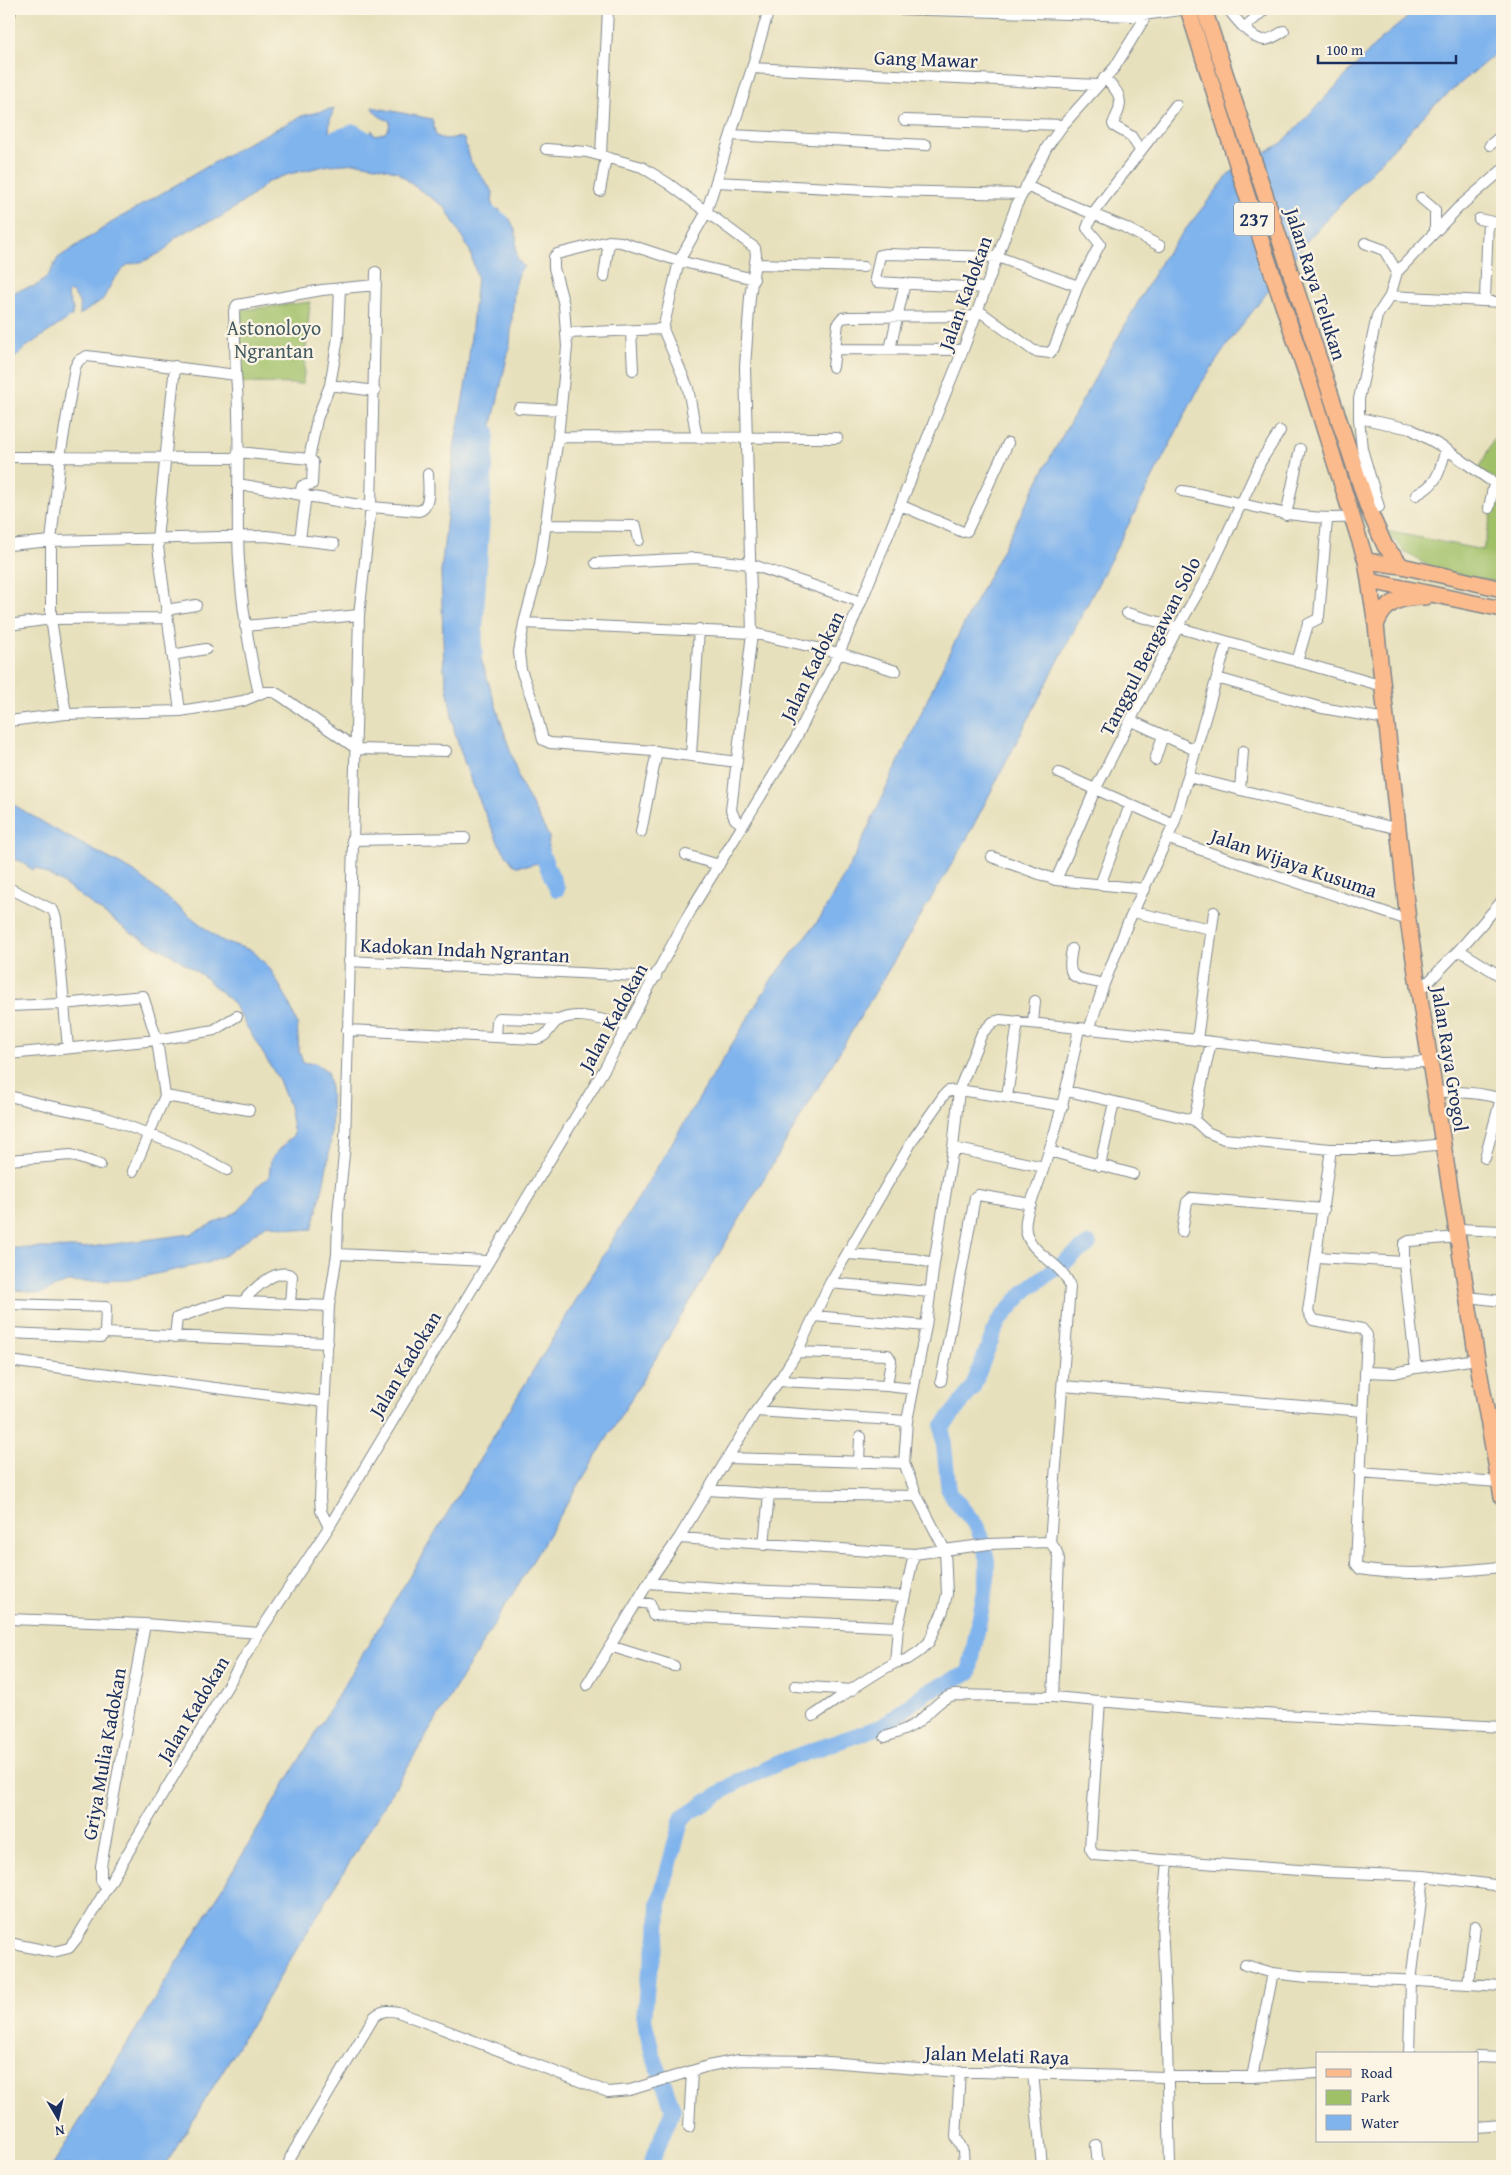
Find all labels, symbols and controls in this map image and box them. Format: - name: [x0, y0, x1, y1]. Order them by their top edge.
- scale bar: [1318, 32, 1456, 64]
- text: 100 m: [1326, 39, 1364, 60]
- street label: Gang Mawar: [874, 42, 978, 75]
- street label: Jalan Raya Telukan: [1277, 201, 1355, 363]
- road number: 237: [1234, 202, 1274, 235]
- street label: Jalan Kadokan: [929, 232, 999, 357]
- park label: Astonoloyo Ngrantan: [227, 313, 321, 365]
- street label: Tanggul Bengawan Solo: [1092, 551, 1207, 740]
- street label: Jalan Kadokan: [771, 606, 851, 729]
- street label: Jalan Wijaya Kusuma: [1204, 819, 1382, 905]
- street label: Kadokan Indah Ngrantan: [359, 930, 571, 969]
- street label: Jalan Kadokan: [569, 957, 654, 1079]
- street label: Jalan Raya Grogol: [1424, 981, 1476, 1134]
- street label: Jalan Kadokan: [360, 1305, 448, 1425]
- street label: Jalan Kadokan: [148, 1650, 236, 1770]
- street label: Griya Mulia Kadokan: [74, 1665, 133, 1842]
- street label: Jalan Melati Raya: [921, 2037, 1070, 2072]
- legend: [1316, 2052, 1478, 2142]
- text: Road: [1361, 2062, 1392, 2083]
- text: Park: [1361, 2086, 1390, 2107]
- north arrow: [32, 2092, 82, 2142]
- text: Water: [1361, 2112, 1399, 2133]
- text: N: [53, 2120, 66, 2142]

